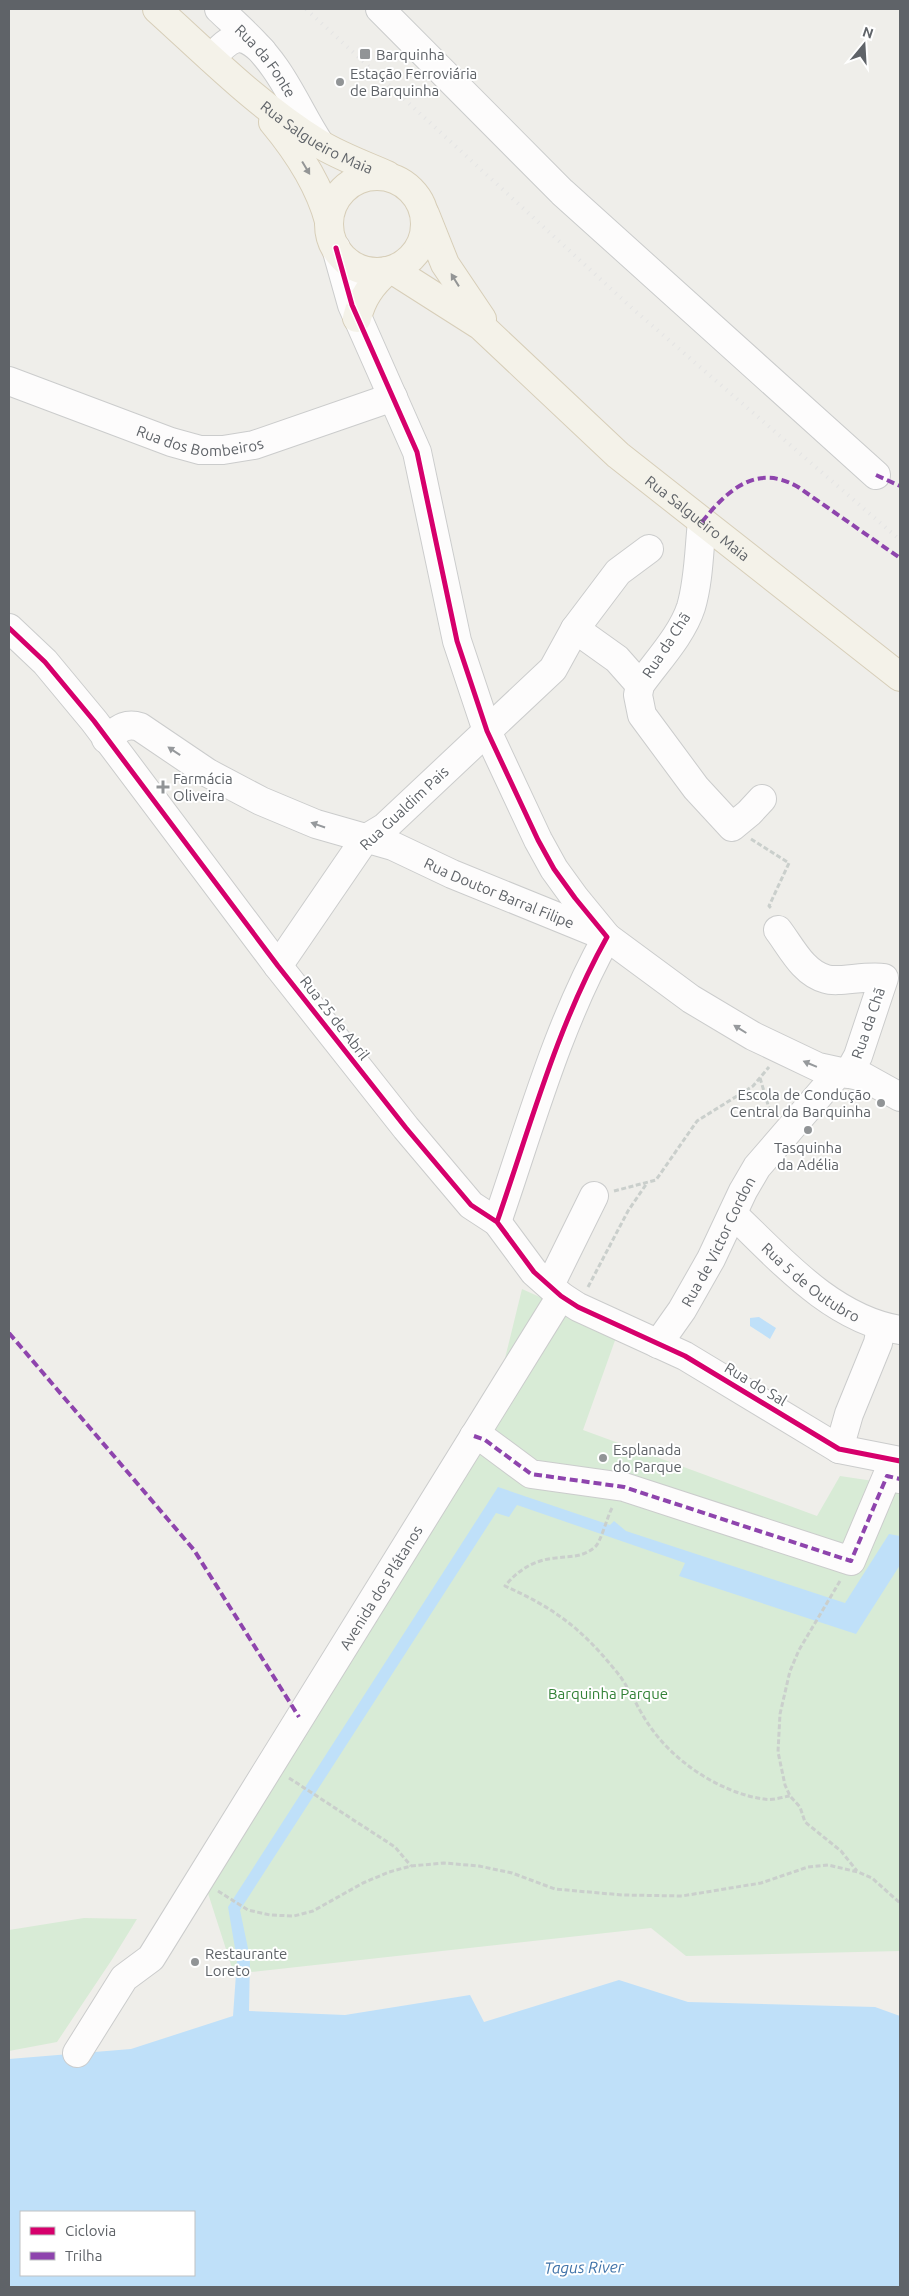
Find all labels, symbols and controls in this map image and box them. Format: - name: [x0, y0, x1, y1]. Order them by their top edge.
- north arrow: [839, 20, 889, 70]
- street label: Rua da Fonte: [232, 21, 300, 100]
- text: N: [861, 23, 875, 42]
- place label: Barquinha: [376, 46, 445, 63]
- marker: Barquinha: [358, 47, 372, 61]
- place label: Estação Ferroviária de Barquinha: [350, 65, 477, 99]
- marker: Estação Ferroviária de Barquinha: [334, 76, 346, 88]
- street label: Rua Salgueiro Maia: [258, 97, 376, 177]
- one-way arrow: [302, 162, 311, 175]
- one-way arrow: [451, 273, 460, 287]
- street label: Rua dos Bombeiros: [134, 421, 265, 459]
- street label: Rua Salgueiro Maia: [642, 472, 753, 564]
- street label: Rua da Chã: [639, 609, 693, 681]
- one-way arrow: [168, 746, 181, 755]
- street label: Rua Gualdim Pais: [356, 763, 452, 853]
- place label: Farmácia Oliveira: [173, 770, 233, 804]
- marker: Farmácia Oliveira: [157, 781, 169, 793]
- one-way arrow: [311, 820, 326, 828]
- street label: Rua Doutor Barral Filipe: [422, 854, 577, 931]
- street label: Rua 25 de Abril: [297, 973, 373, 1063]
- street label: Rua da Chã: [848, 985, 888, 1061]
- one-way arrow: [734, 1024, 747, 1033]
- one-way arrow: [803, 1059, 817, 1067]
- place label: Escola de Condução Central da Barquinha: [730, 1086, 871, 1120]
- marker: Escola de Condução Central da Barquinha: [875, 1097, 887, 1109]
- marker: Tasquinha da Adélia: [802, 1124, 814, 1136]
- place label: Tasquinha da Adélia: [774, 1139, 842, 1173]
- street label: Rua de Victor Cordon: [677, 1173, 758, 1309]
- street label: Rua 5 de Outubro: [759, 1239, 863, 1325]
- street label: Rua do Sal: [722, 1359, 790, 1409]
- place label: Esplanada do Parque: [613, 1441, 682, 1475]
- marker: Esplanada do Parque: [597, 1452, 609, 1464]
- street label: Avenida dos Plátanos: [336, 1522, 425, 1653]
- park label: Barquinha Parque: [548, 1685, 668, 1702]
- place label: Restaurante Loreto: [205, 1945, 287, 1979]
- marker: Restaurante Loreto: [189, 1956, 201, 1968]
- legend: [20, 2211, 195, 2276]
- text: Ciclovia: [65, 2222, 116, 2239]
- text: Trilha: [65, 2247, 102, 2264]
- water label: Tagus River: [544, 2257, 625, 2277]

